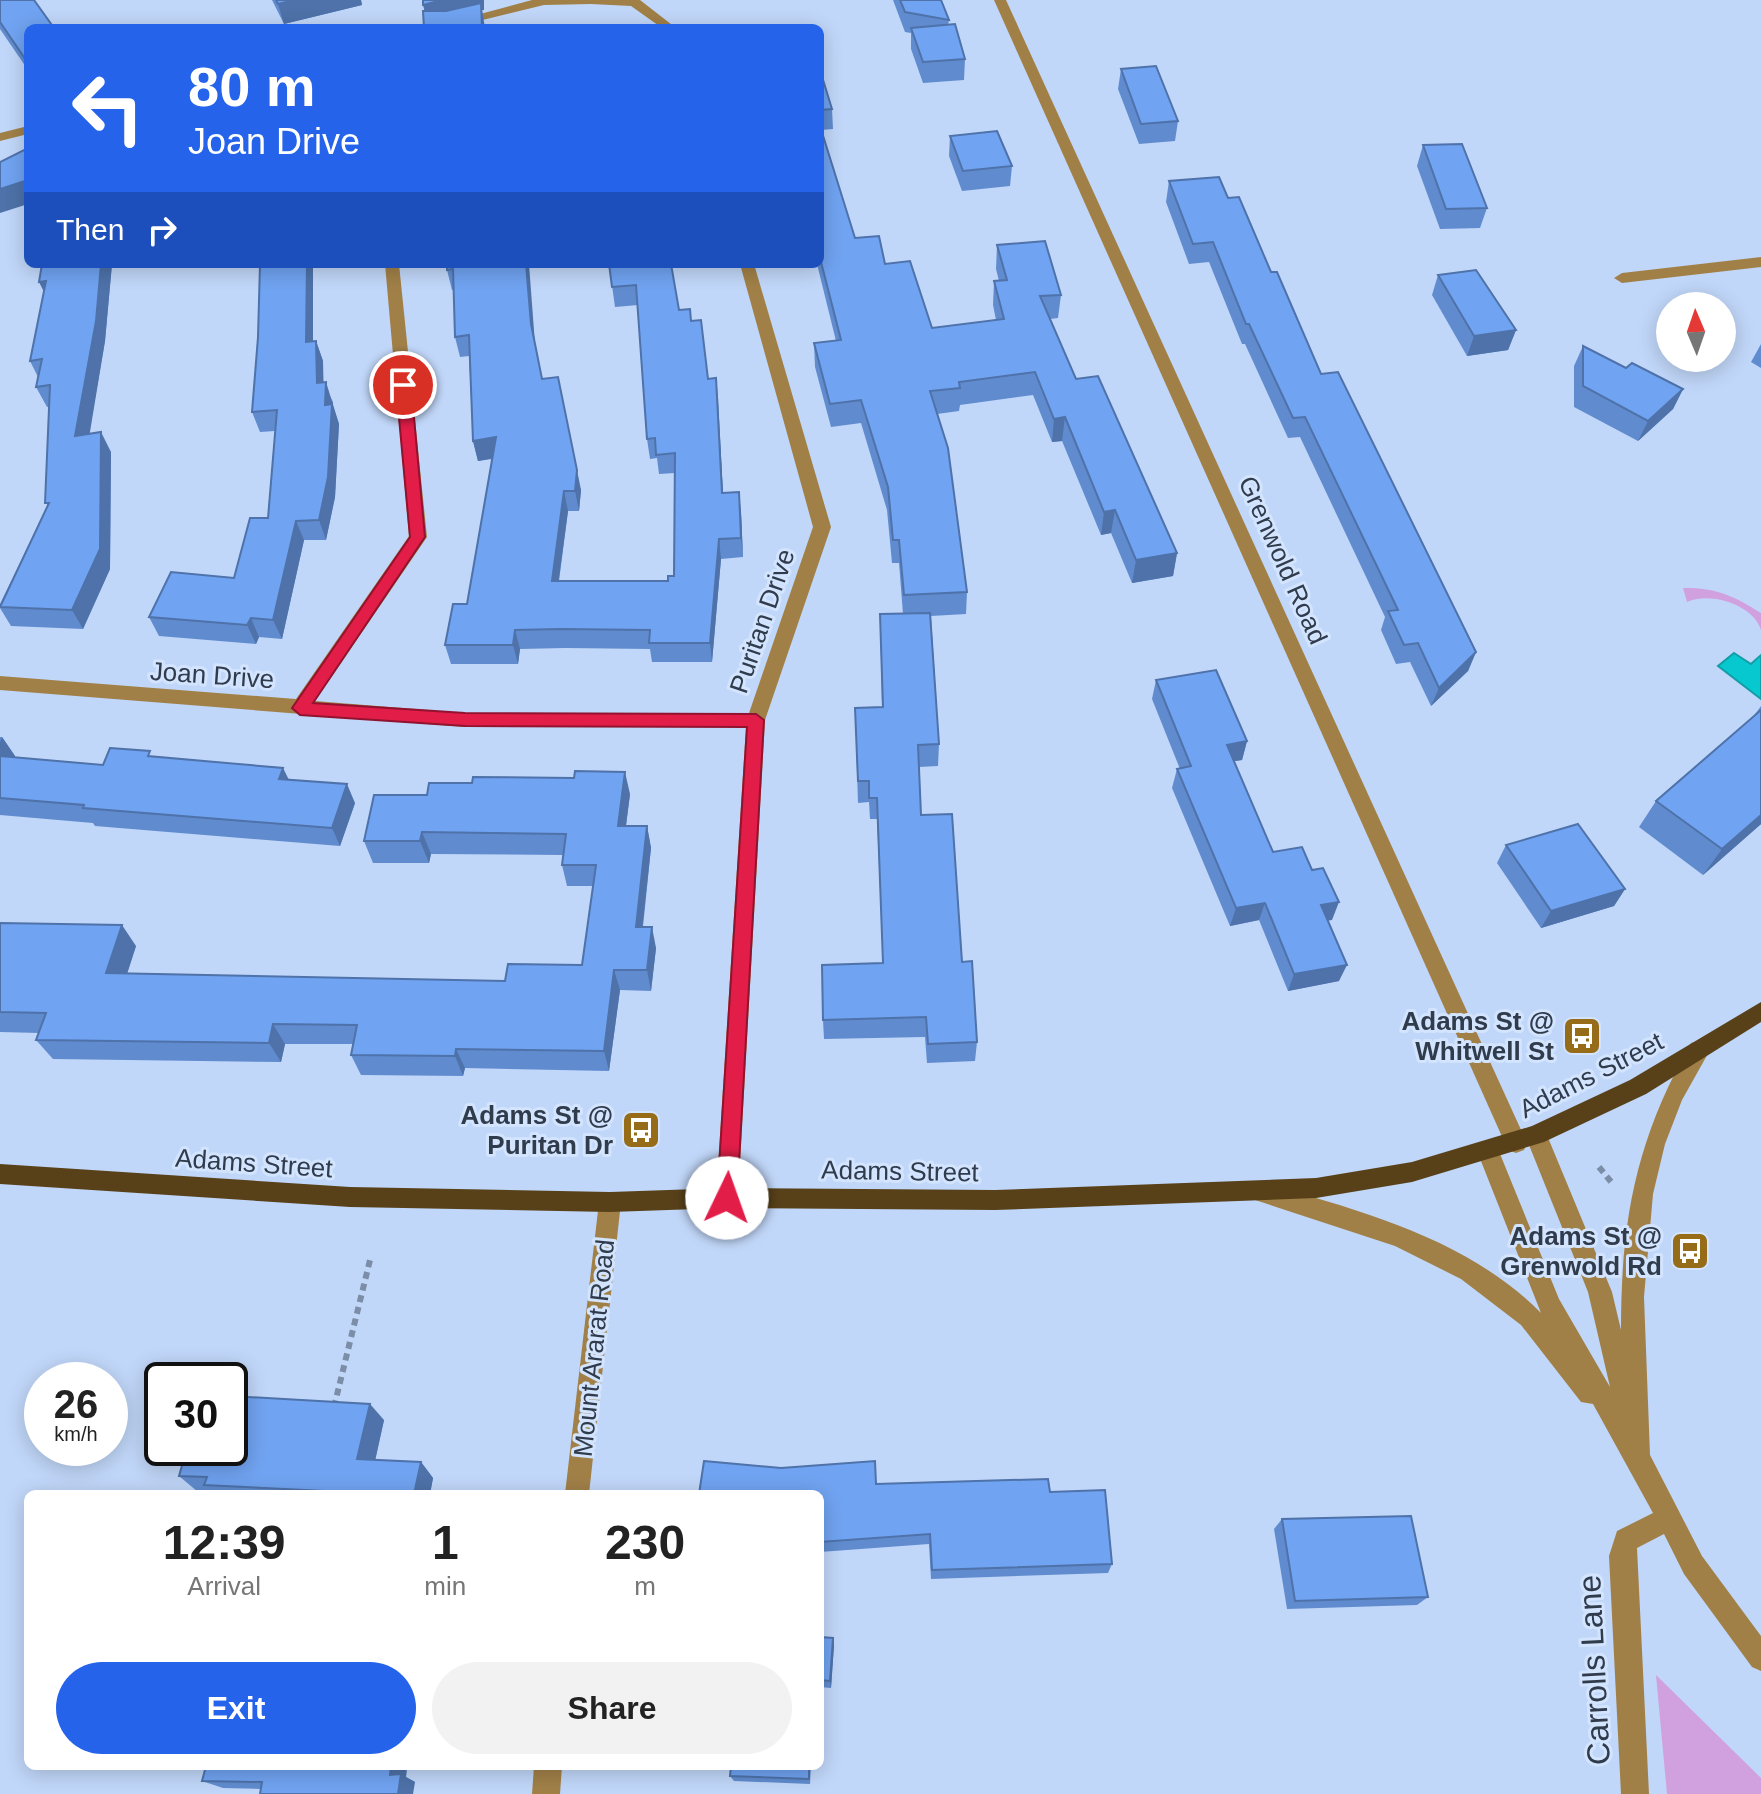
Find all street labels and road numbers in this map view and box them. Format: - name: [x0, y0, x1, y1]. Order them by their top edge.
- street label: Grenwold Road: [1233, 471, 1333, 649]
- street label: Puritan Drive: [723, 545, 801, 697]
- street label: Joan Drive: [149, 656, 275, 694]
- street label: Adams Street: [1514, 1026, 1669, 1124]
- street label: Adams Street: [174, 1143, 334, 1184]
- street label: Adams Street: [821, 1155, 980, 1187]
- street label: Mount Ararat Road: [568, 1238, 620, 1458]
- street label: Carrolls Lane: [1571, 1574, 1617, 1766]

